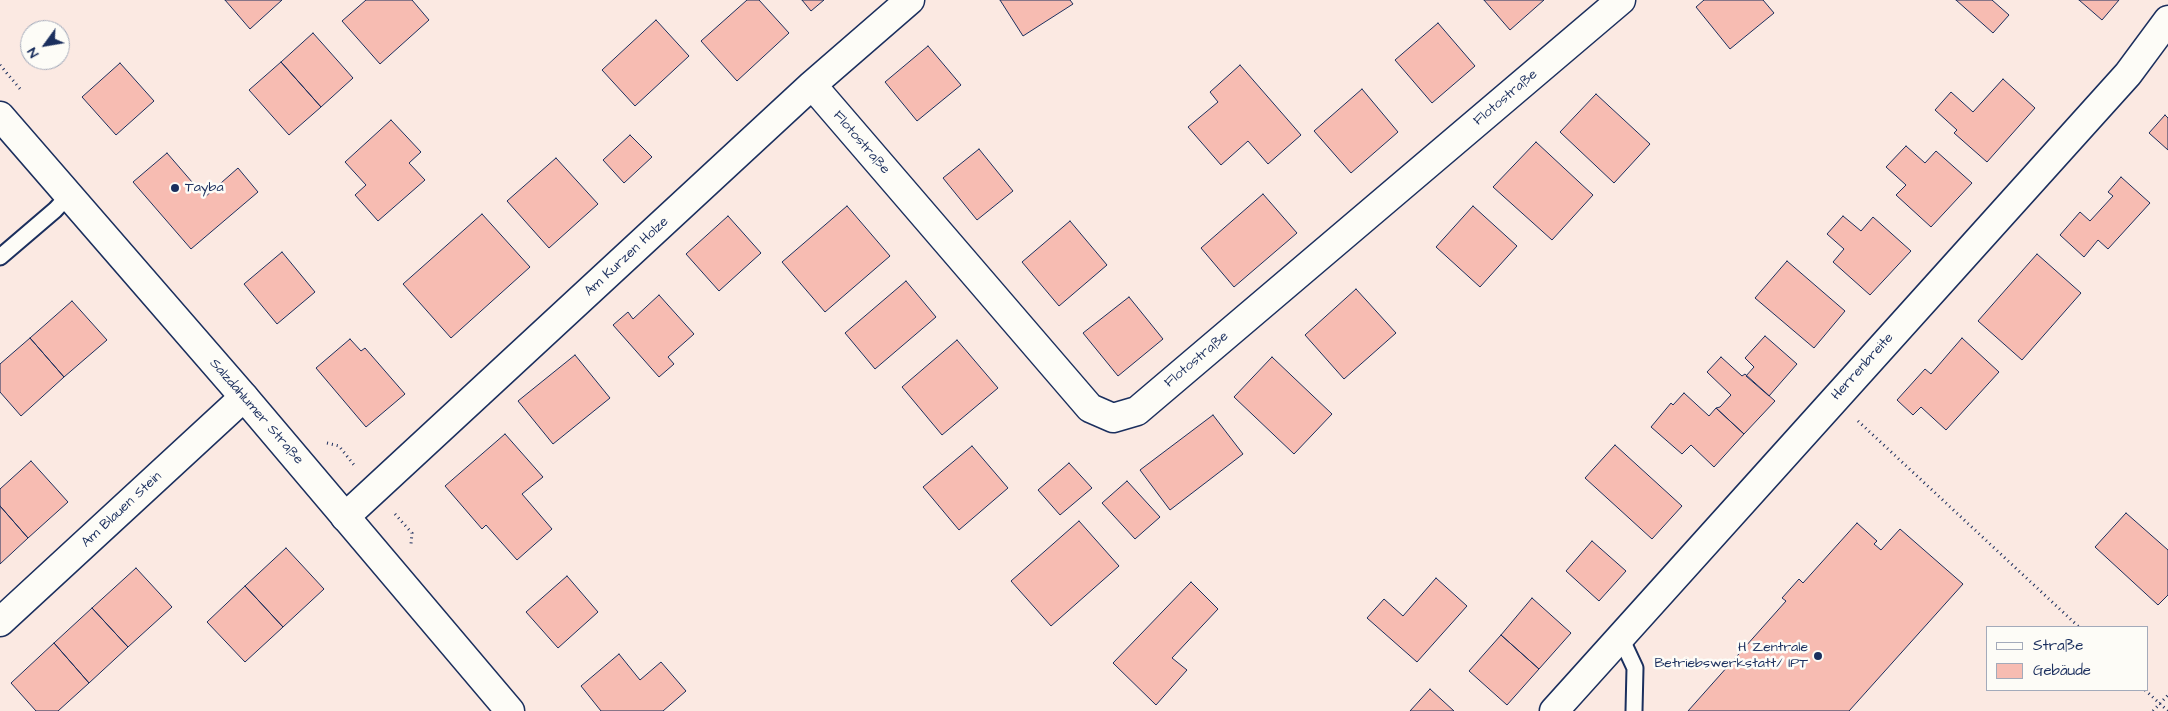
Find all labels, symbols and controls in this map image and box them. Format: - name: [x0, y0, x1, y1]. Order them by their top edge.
- north arrow: [20, 20, 70, 70]
- text: N: [22, 43, 44, 61]
- street label: Flotostraße: [1471, 66, 1541, 130]
- street label: Flotostraße: [829, 108, 893, 178]
- place label: Tayba: [185, 180, 224, 196]
- marker: Tayba: [169, 182, 181, 194]
- street label: Am Kurzen Holze: [581, 214, 673, 300]
- street label: Flotostraße: [1162, 328, 1232, 392]
- street label: Herrenbreite: [1828, 330, 1898, 404]
- street label: Salzdahlumer Straße: [205, 356, 307, 468]
- street label: Am Blauen Stein: [78, 469, 166, 551]
- legend: [1986, 626, 2148, 691]
- text: Straße: [2033, 635, 2083, 656]
- place label: H Zentrale Betriebswerkstatt/ IPT: [1654, 640, 1808, 672]
- marker: H Zentrale Betriebswerkstatt/ IPT: [1812, 650, 1824, 662]
- text: Gebäude: [2033, 660, 2091, 681]

